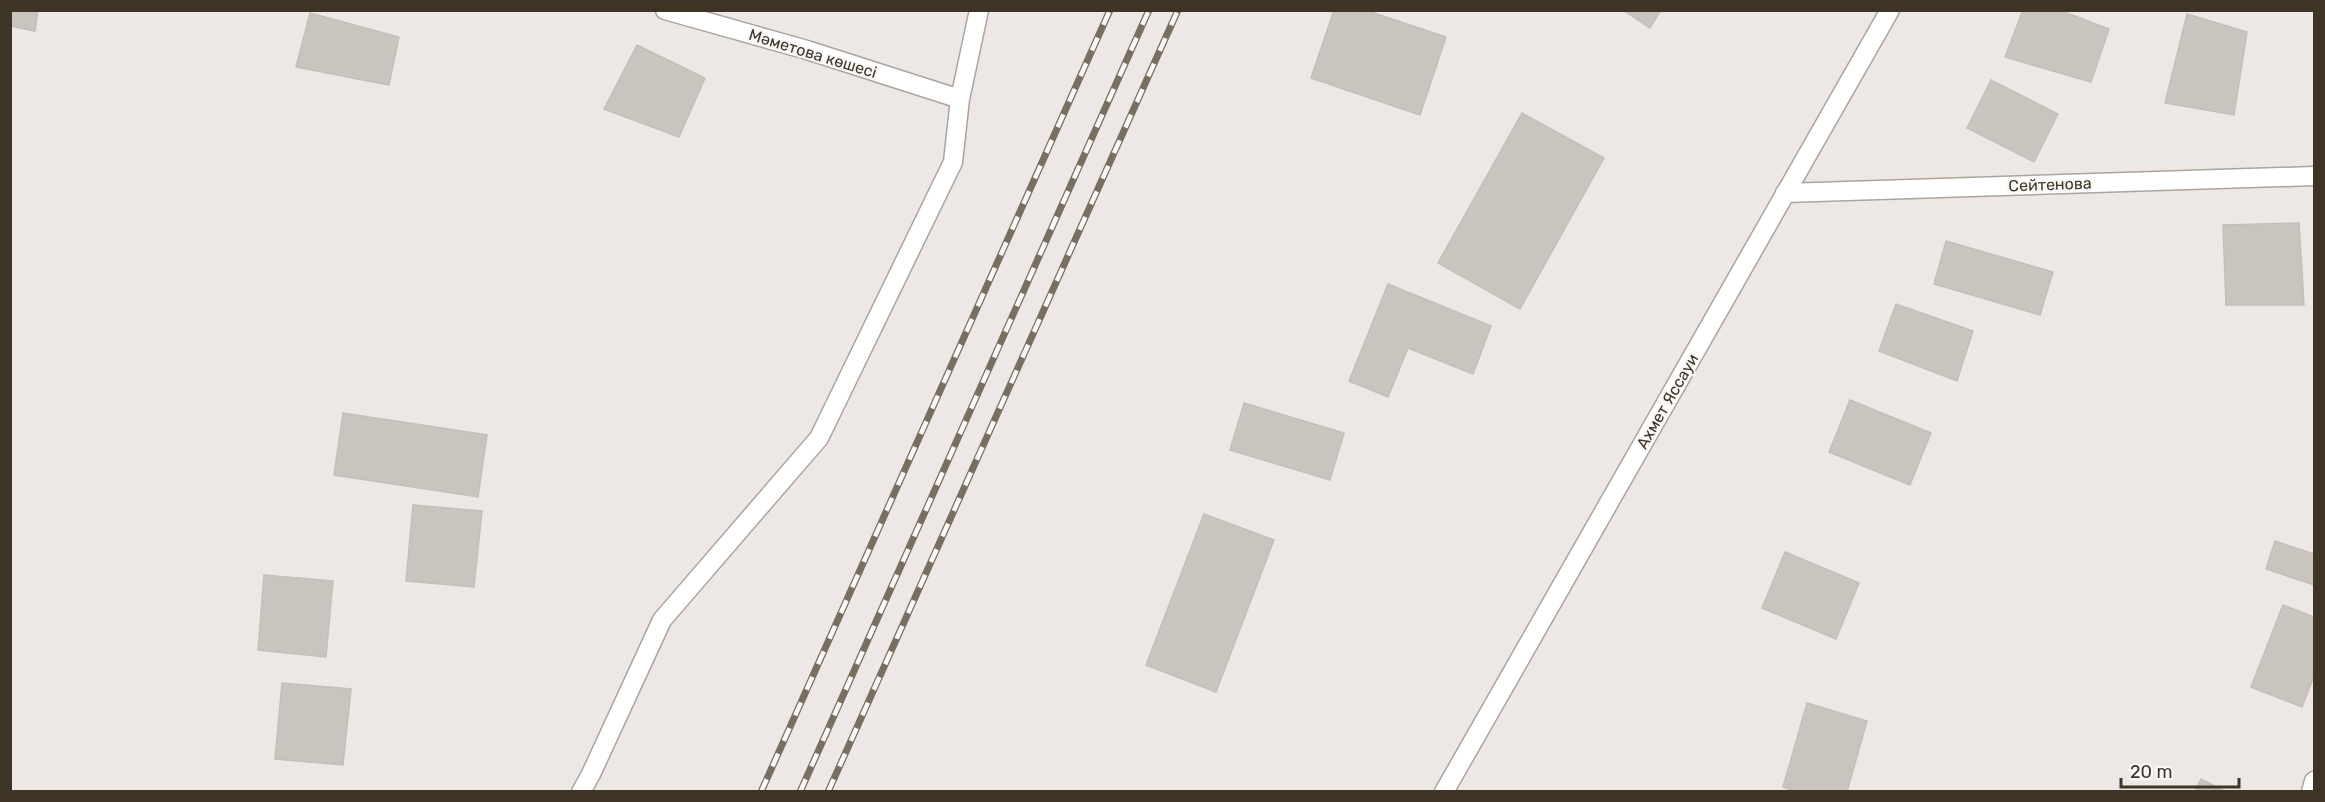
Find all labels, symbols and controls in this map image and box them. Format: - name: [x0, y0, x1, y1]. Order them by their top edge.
- street label: Мәметова көшесі: [747, 25, 879, 82]
- street label: Сейтенова: [2008, 174, 2092, 195]
- street label: Ахмет Яссауи: [1632, 350, 1702, 452]
- scale bar: [2121, 751, 2240, 789]
- text: 20 m: [2130, 761, 2172, 783]

